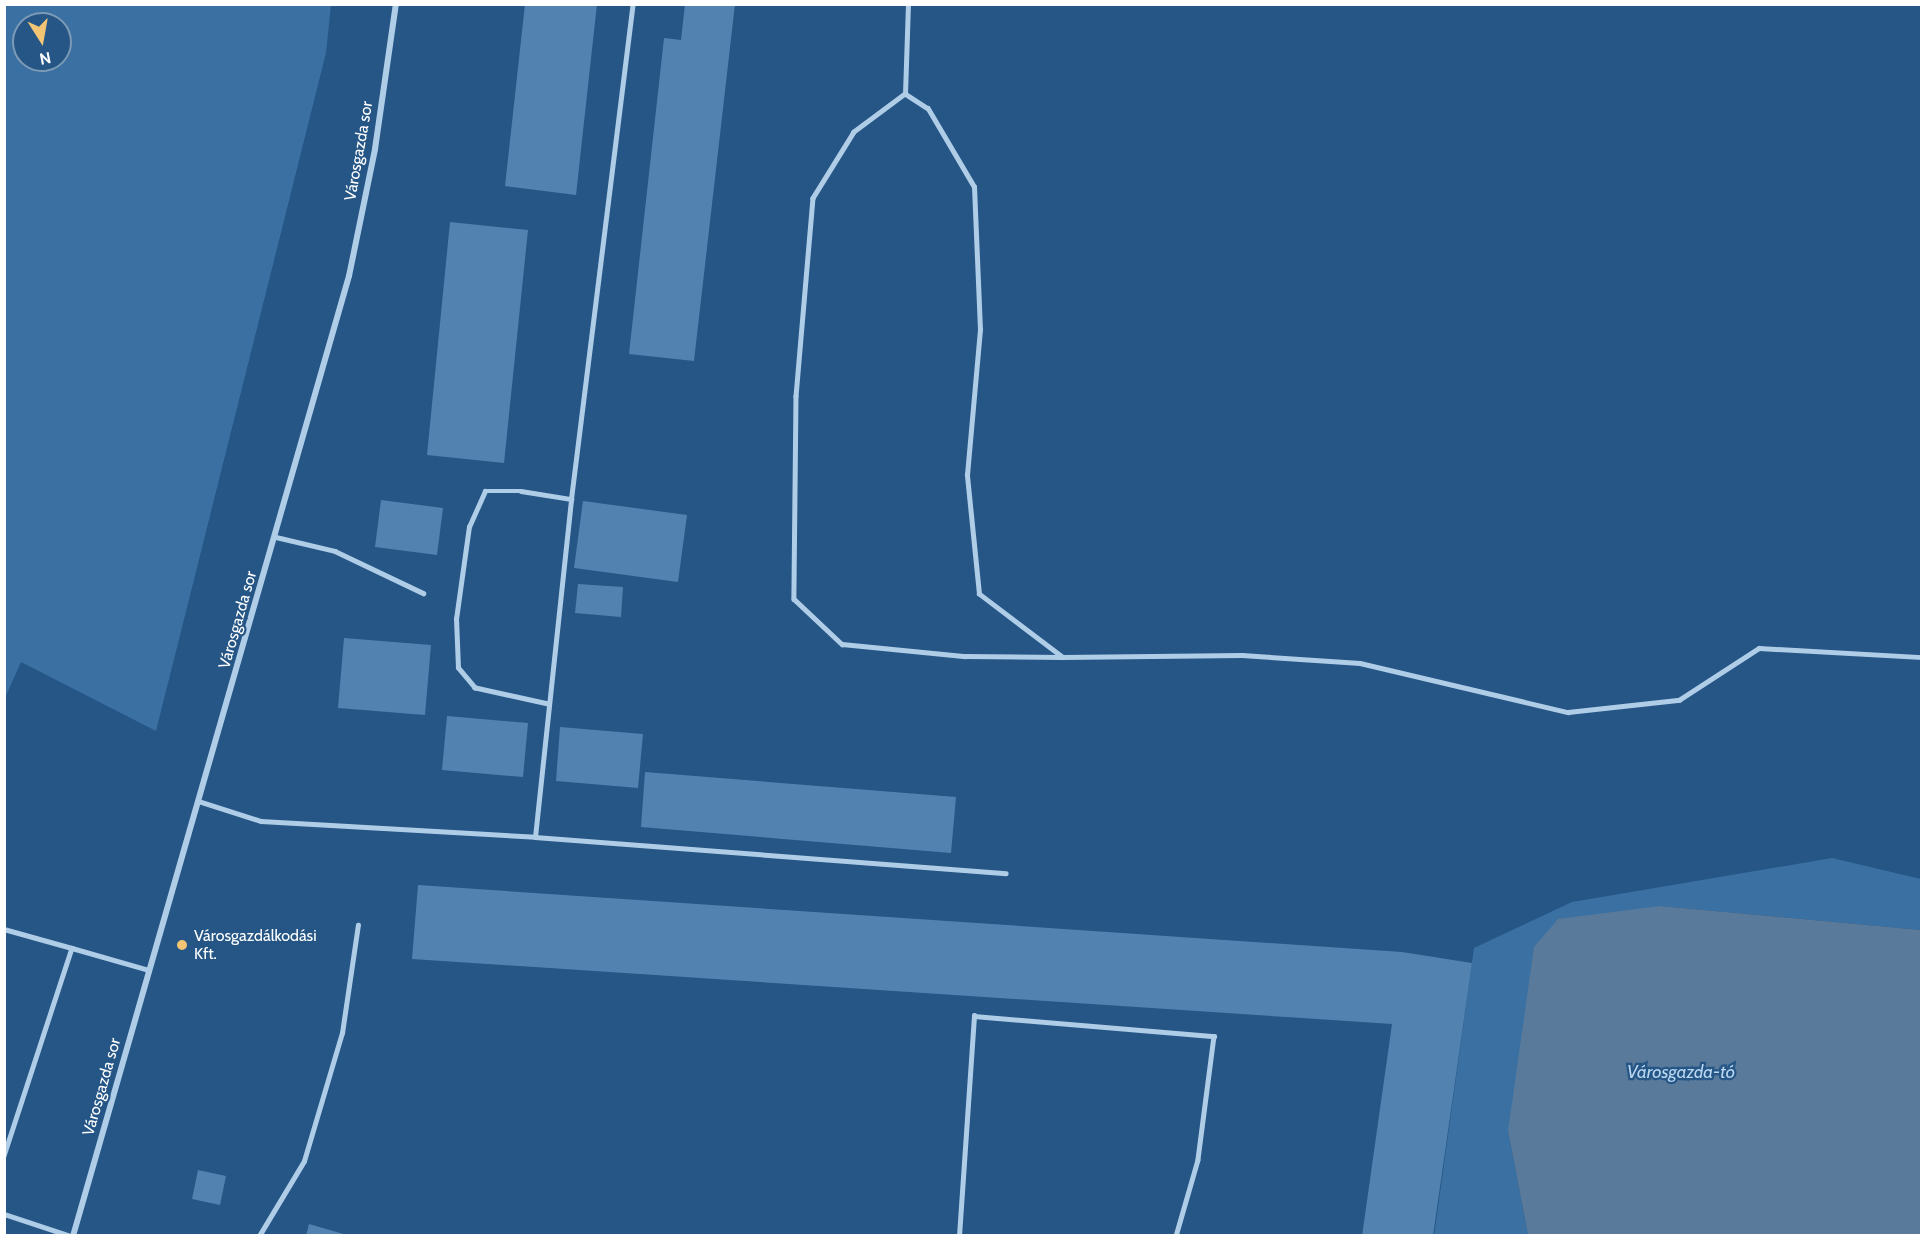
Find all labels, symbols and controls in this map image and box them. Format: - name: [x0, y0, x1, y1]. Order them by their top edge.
- north arrow: [12, 12, 72, 72]
- text: N: [38, 48, 53, 69]
- street label: Városgazda sor: [341, 100, 377, 202]
- street label: Városgazda sor: [215, 569, 261, 671]
- place label: Városgazdálkodási Kft.: [194, 926, 317, 964]
- marker: Városgazdálkodási Kft.: [175, 938, 189, 952]
- street label: Városgazda sor: [79, 1036, 125, 1138]
- water label: Városgazda-tó: [1627, 1061, 1735, 1083]

